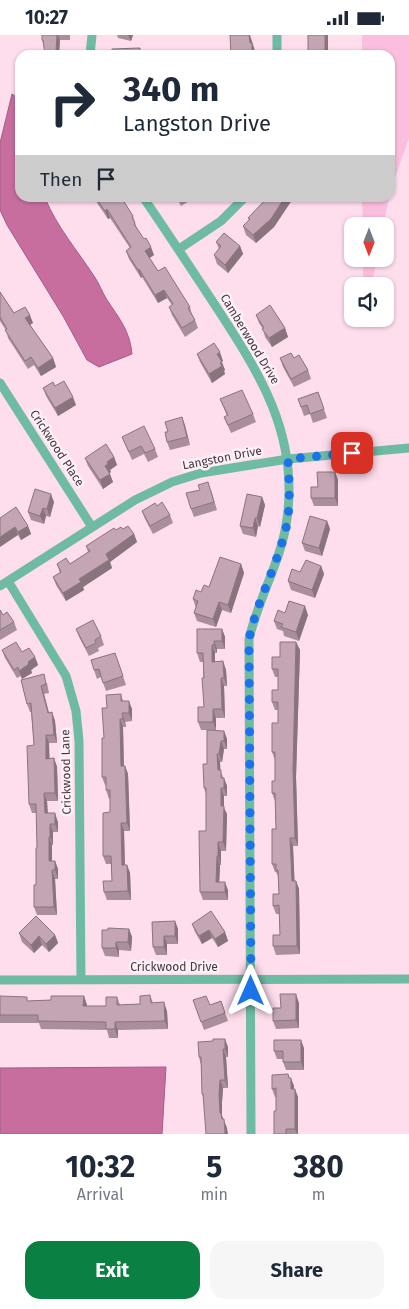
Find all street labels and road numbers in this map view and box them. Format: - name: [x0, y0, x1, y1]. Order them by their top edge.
- street label: Camberwood Drive: [218, 291, 282, 387]
- street label: Crickwood Place: [27, 407, 87, 489]
- street label: Langston Drive: [181, 443, 263, 473]
- street label: Crickwood Lane: [58, 729, 74, 815]
- street label: Crickwood Drive: [130, 960, 218, 974]

